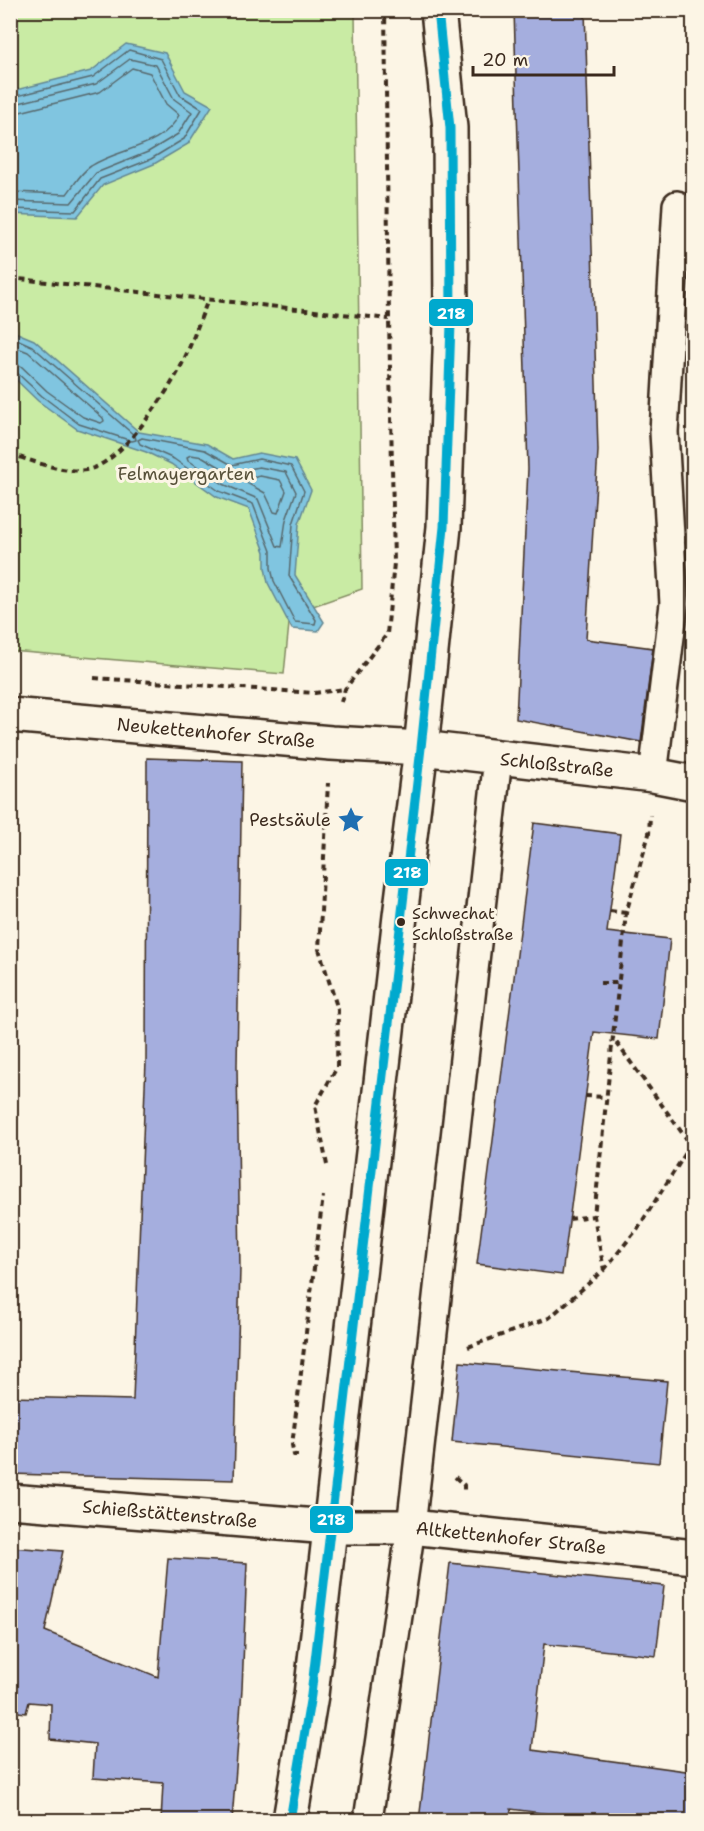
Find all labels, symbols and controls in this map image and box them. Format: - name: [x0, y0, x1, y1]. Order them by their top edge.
- scale bar: [473, 39, 614, 77]
- text: 20 m: [482, 48, 528, 72]
- line badge: 218: [428, 298, 474, 327]
- text: 218: [437, 303, 465, 324]
- park label: Felmayergarten: [117, 462, 255, 486]
- street label: Neukettenhofer Straße: [116, 712, 316, 754]
- street label: Schloßstraße: [499, 747, 615, 783]
- place icon: Pestsäule: [336, 805, 366, 835]
- place label: Pestsäule: [249, 808, 331, 832]
- line badge: 218: [384, 858, 429, 887]
- text: 218: [393, 862, 421, 883]
- place label: Schwechat Schloßstraße: [412, 903, 513, 945]
- marker: Schwechat Schloßstraße: [395, 916, 407, 928]
- street label: Schießstättenstraße: [81, 1494, 259, 1534]
- line badge: 218: [309, 1505, 354, 1534]
- text: 218: [317, 1509, 345, 1530]
- street label: Altkettenhofer Straße: [415, 1516, 607, 1560]

